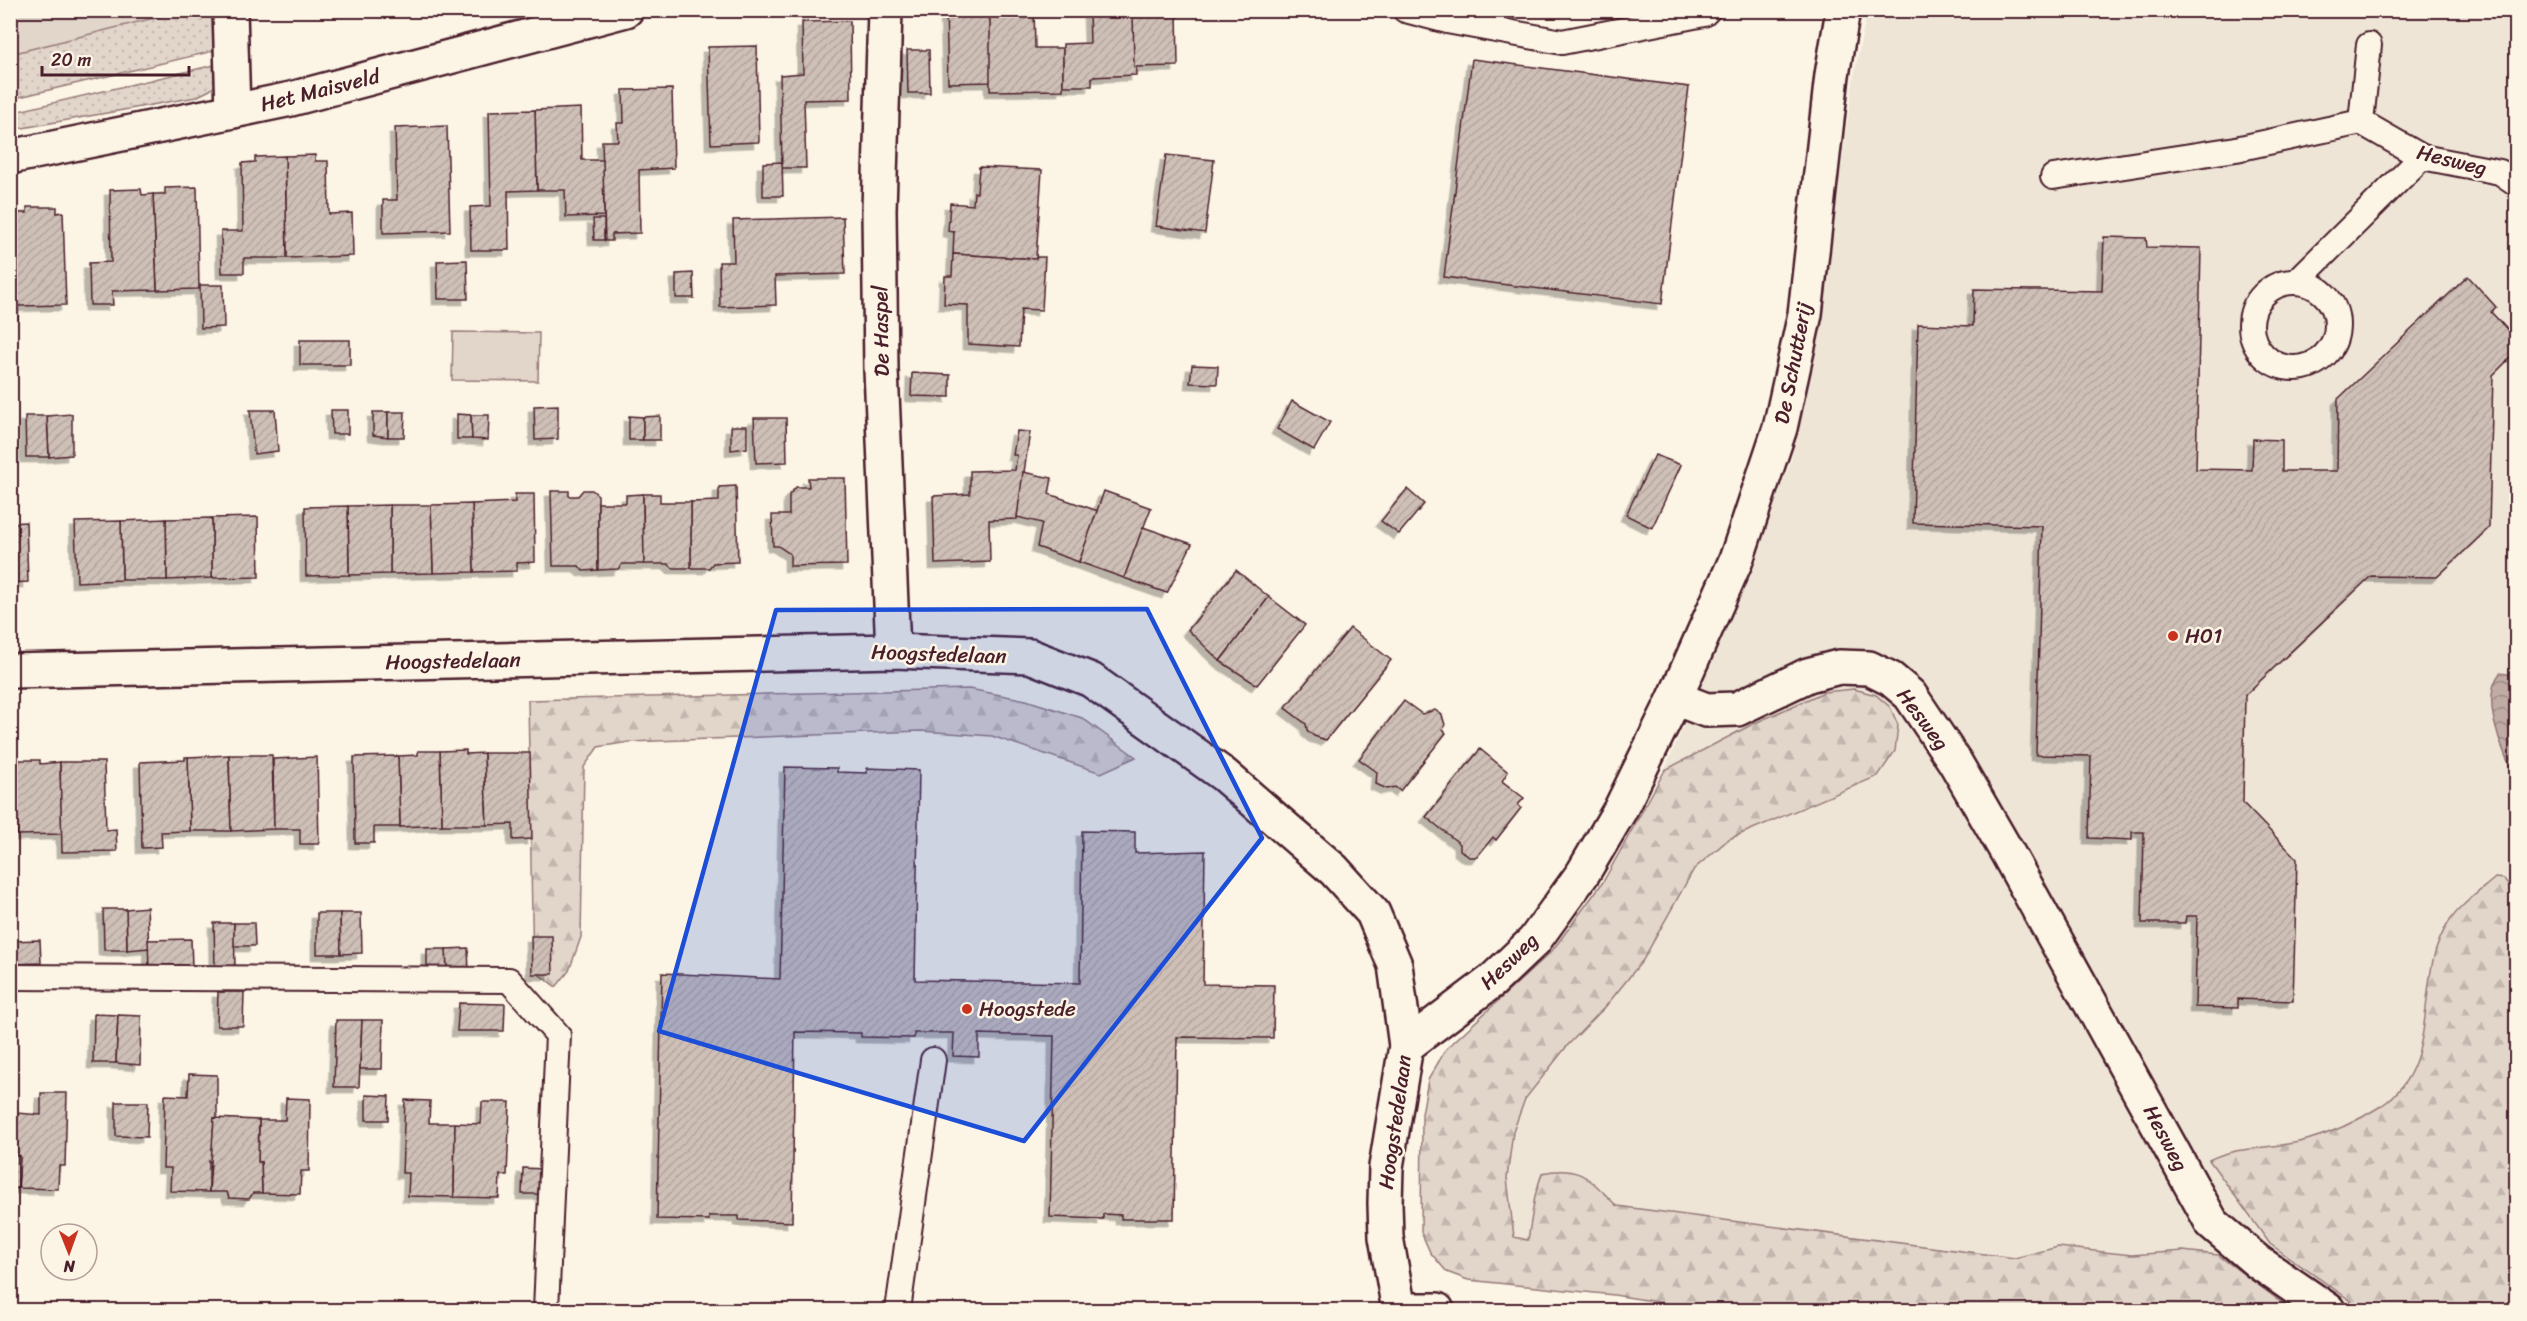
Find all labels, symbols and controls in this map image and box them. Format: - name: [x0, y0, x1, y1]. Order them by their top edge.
- scale bar: [42, 39, 189, 77]
- text: 20 m: [51, 44, 91, 76]
- street label: Het Maisveld: [256, 56, 386, 123]
- street label: Hesweg: [2413, 133, 2491, 187]
- street label: De Haspel: [861, 284, 901, 377]
- street label: De Schutterij: [1763, 299, 1823, 427]
- place label: H01: [2185, 617, 2222, 655]
- marker: H01: [2166, 629, 2180, 643]
- street label: Hoogstedelaan: [871, 633, 1007, 675]
- street label: Hoogstedelaan: [385, 641, 521, 681]
- street label: Hesweg: [1886, 679, 1960, 759]
- street label: Hesweg: [1470, 923, 1548, 999]
- place label: Hoogstede: [979, 990, 1076, 1028]
- marker: Hoogstede: [960, 1002, 974, 1016]
- street label: Hoogstedelaan: [1367, 1052, 1423, 1192]
- street label: Hesweg: [2133, 1098, 2199, 1178]
- north arrow: [39, 1222, 99, 1282]
- text: N: [63, 1252, 76, 1281]

